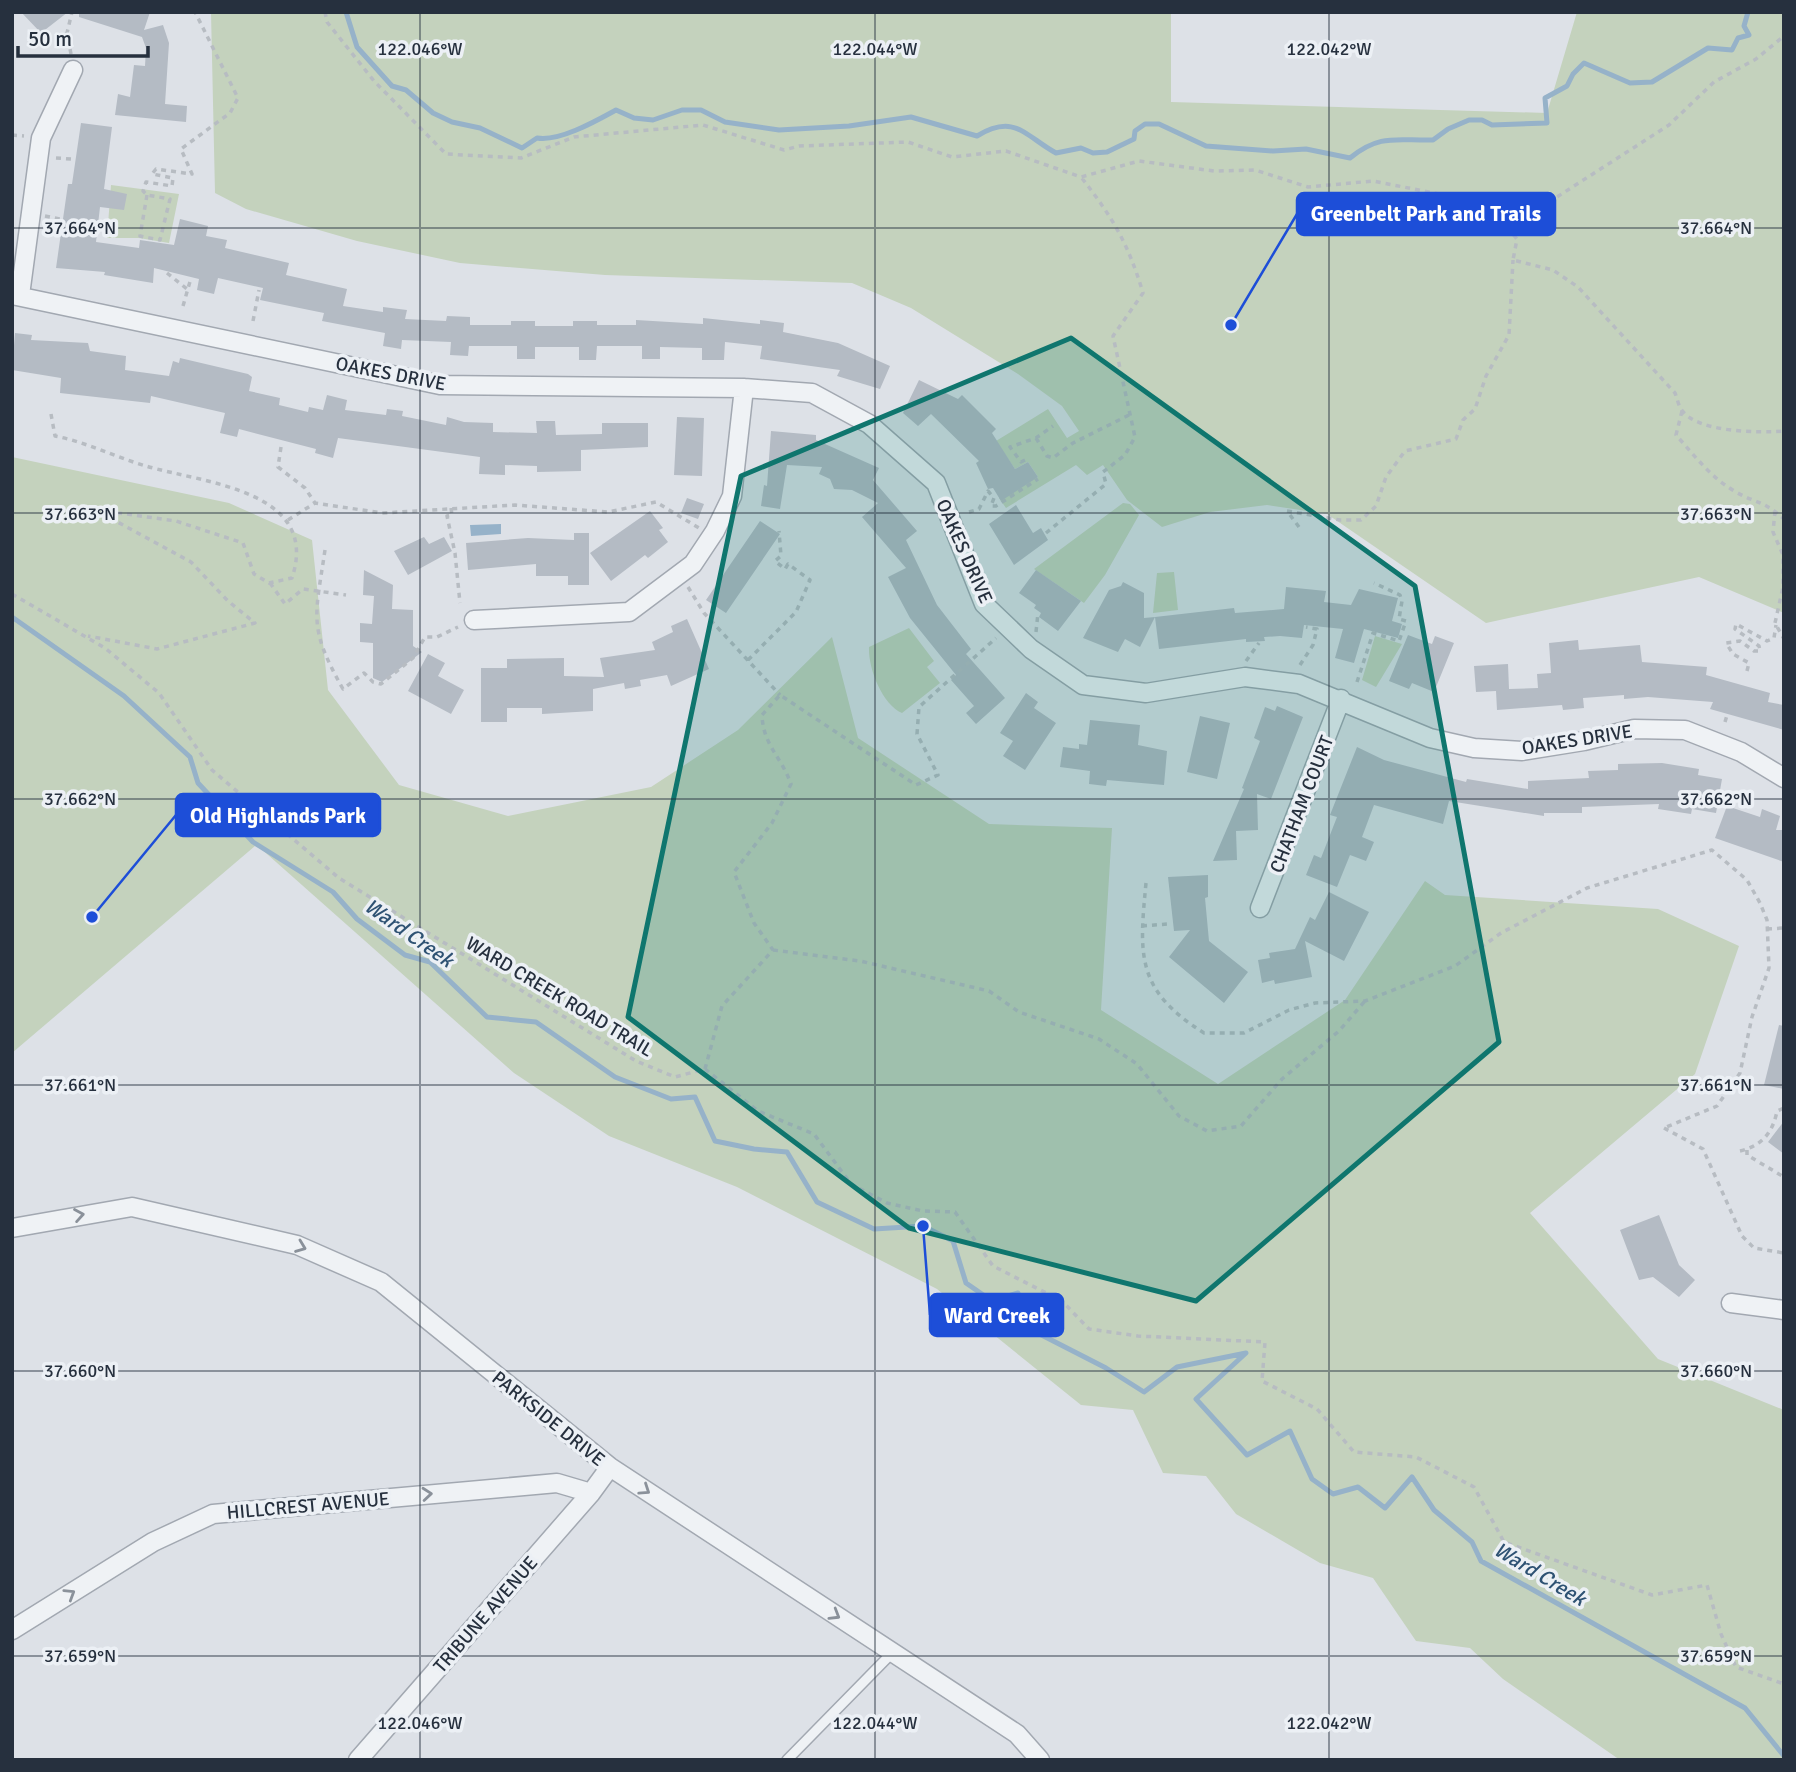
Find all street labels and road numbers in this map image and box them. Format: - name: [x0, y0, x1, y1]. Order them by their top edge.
- street label: OAKES DRIVE: [334, 352, 448, 396]
- street label: OAKES DRIVE: [930, 496, 998, 607]
- street label: OAKES DRIVE: [1520, 719, 1634, 761]
- street label: CHATHAM COURT: [1265, 732, 1339, 876]
- street label: WARD CREEK ROAD TRAIL: [461, 931, 658, 1062]
- street label: PARKSIDE DRIVE: [487, 1366, 610, 1472]
- street label: HILLCREST AVENUE: [226, 1487, 391, 1525]
- street label: TRIBUNE AVENUE: [428, 1551, 543, 1678]

